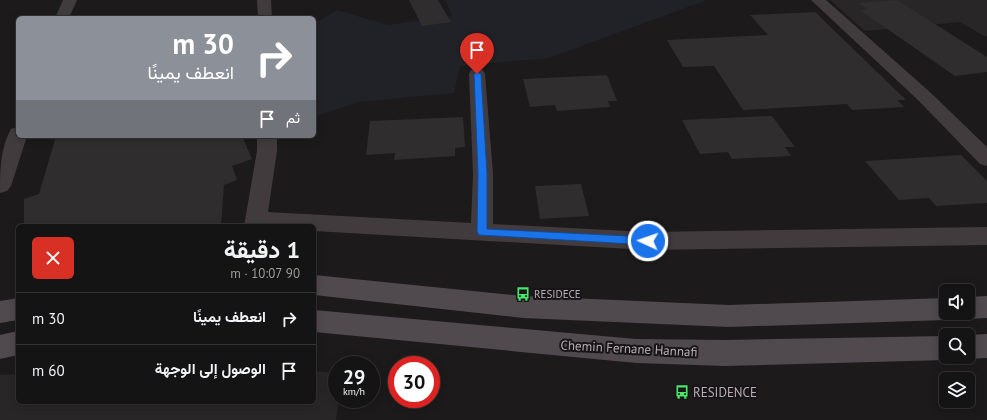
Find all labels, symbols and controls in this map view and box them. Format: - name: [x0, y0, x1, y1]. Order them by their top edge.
- text: 30 m: [173, 25, 234, 62]
- icon: right: [248, 32, 300, 84]
- pin: [460, 33, 494, 74]
- icon: arrive: [466, 39, 488, 61]
- text: انعطف يمينًا: [147, 61, 234, 84]
- icon: arrive: [256, 108, 278, 130]
- text: ثم: [286, 108, 300, 127]
- position arrow: [627, 220, 669, 262]
- text: 1 دقيقة: [224, 234, 300, 265]
- button: close: [32, 237, 74, 279]
- text: 90 m · 10:07: [230, 265, 300, 282]
- map controls: [939, 284, 975, 408]
- button: sound: [939, 284, 975, 320]
- bus stop icon: RESIDECE: [515, 286, 531, 302]
- place label: RESIDECE: [534, 287, 581, 301]
- text: انعطف يمينًا: [193, 307, 266, 326]
- icon: right: [278, 308, 300, 330]
- text: 30 m: [32, 309, 65, 328]
- button: search: [939, 328, 975, 364]
- street label: Chemin Fernane Hannafi: [560, 336, 698, 361]
- speed limit sign: 30: [388, 356, 440, 408]
- text: الوصول إلى الوجهة: [155, 359, 266, 378]
- icon: arrive: [278, 360, 300, 382]
- text: 60 m: [32, 361, 65, 380]
- text: 29: [343, 364, 365, 390]
- button: layers: [939, 372, 975, 408]
- bus stop icon: RESIDENCE: [674, 384, 690, 400]
- place label: RESIDENCE: [693, 384, 757, 401]
- text: km/h: [343, 385, 365, 398]

